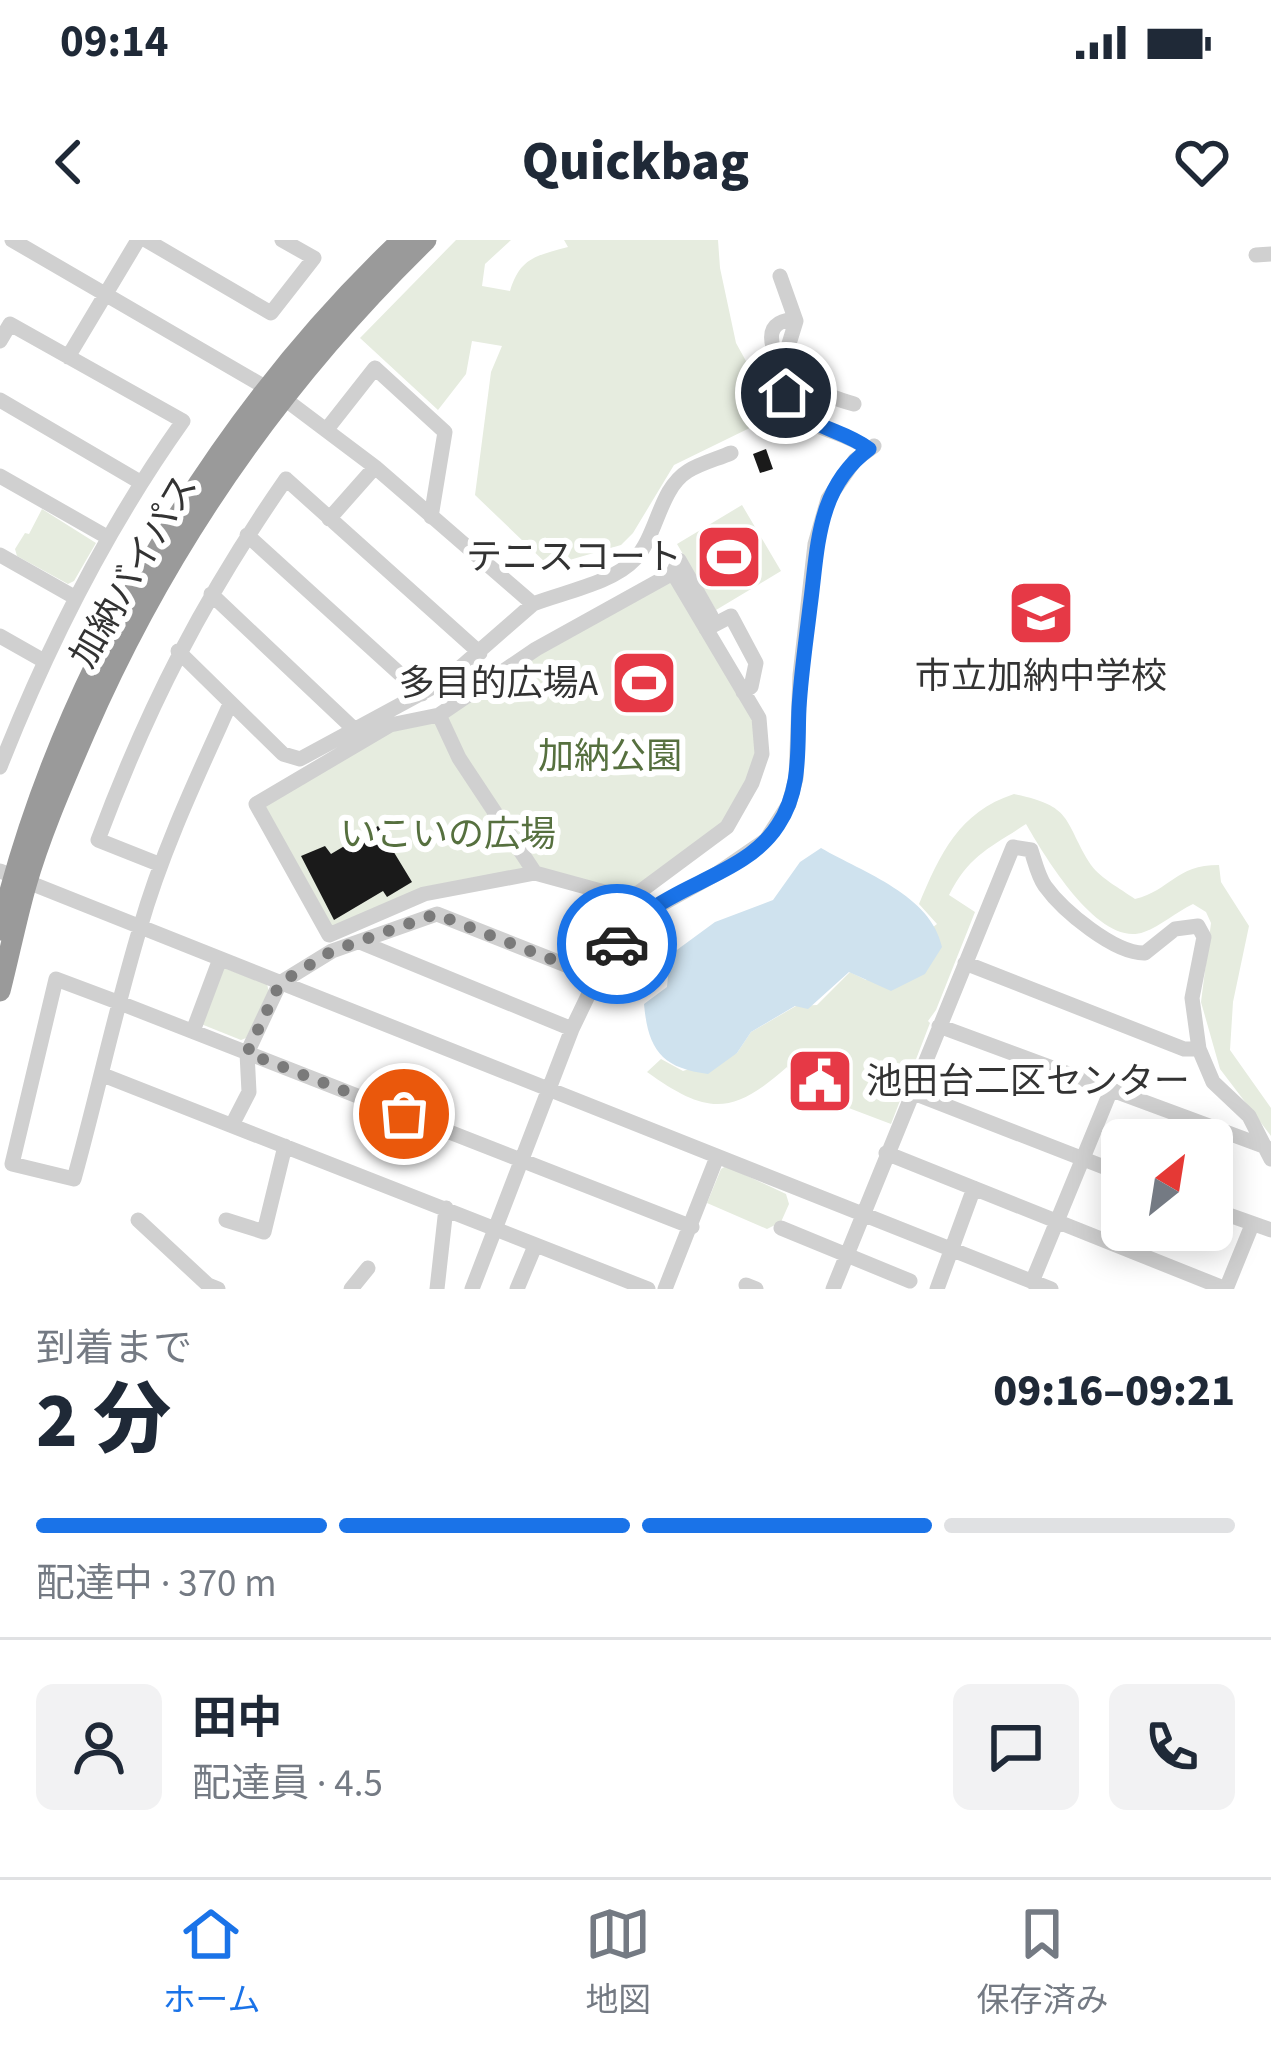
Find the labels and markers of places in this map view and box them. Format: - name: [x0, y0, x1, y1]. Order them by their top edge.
- pin: [735, 342, 837, 444]
- sports icon: テニスコート: [694, 522, 764, 592]
- place label: テニスコート: [466, 532, 682, 583]
- school or university icon: 市立加納中学校: [1006, 578, 1076, 648]
- sports icon: 多目的広場A: [609, 648, 679, 718]
- place label: 市立加納中学校: [915, 651, 1167, 702]
- place label: 多目的広場A: [398, 658, 598, 709]
- public building icon: 池田台二区センター: [785, 1046, 855, 1116]
- place label: 池田台二区センター: [866, 1056, 1190, 1107]
- pin: [353, 1063, 455, 1165]

